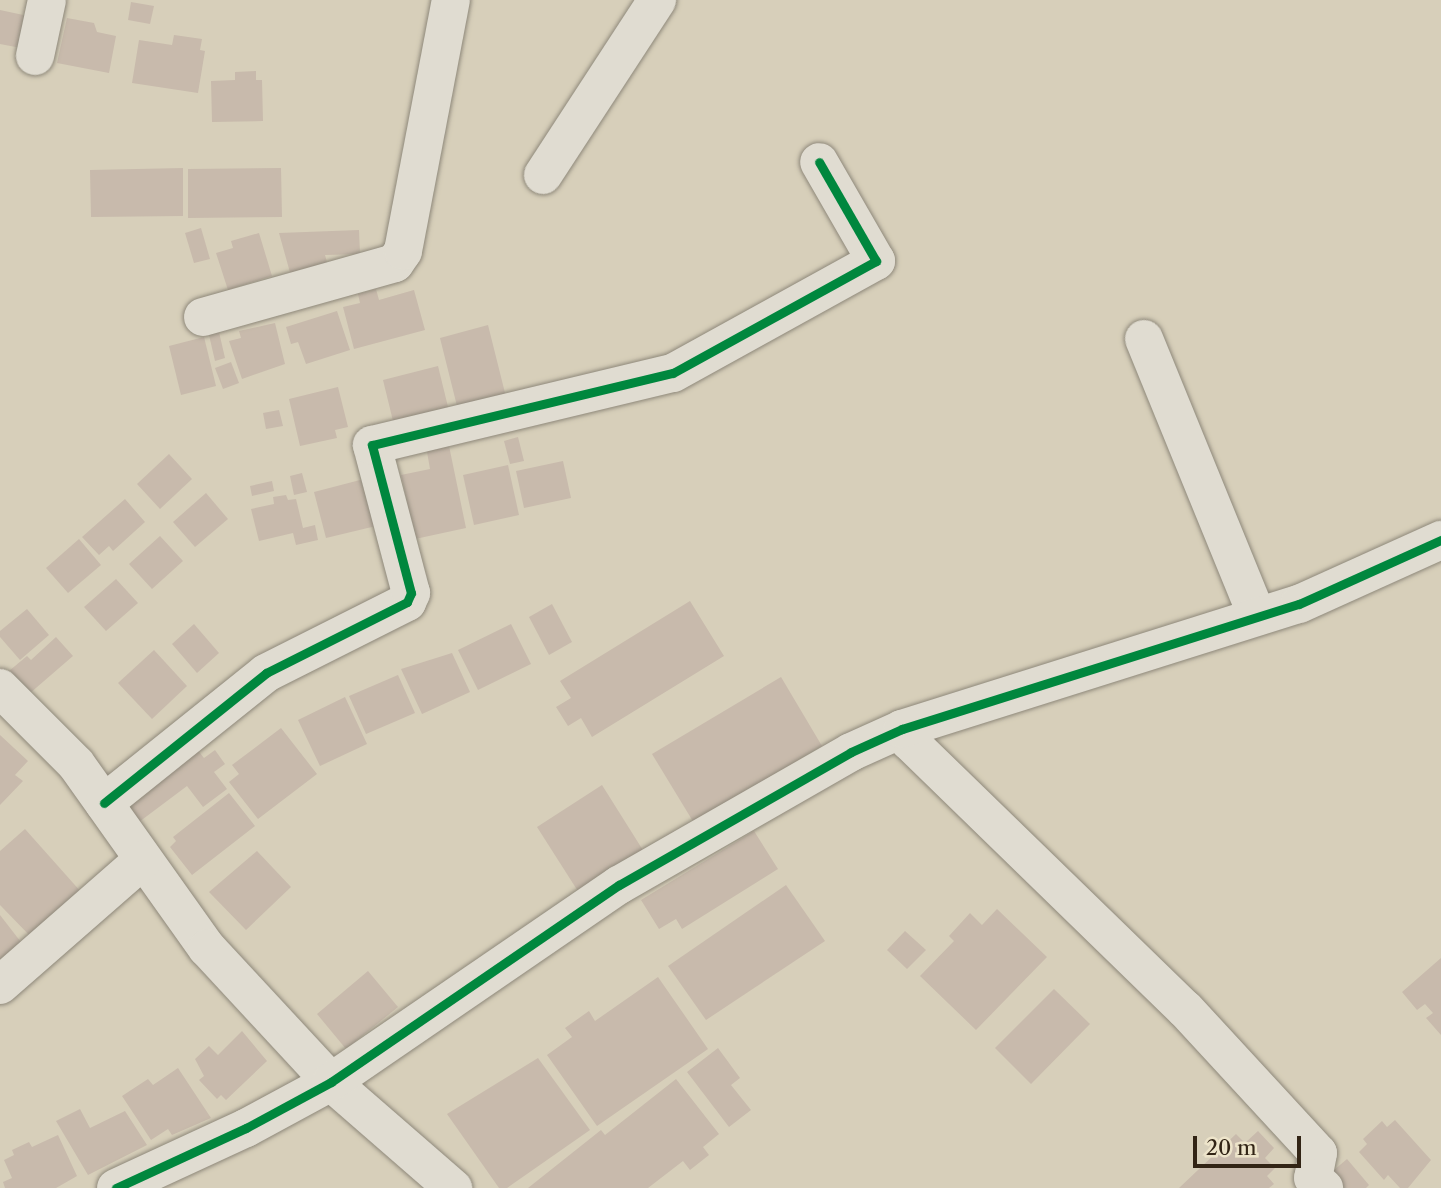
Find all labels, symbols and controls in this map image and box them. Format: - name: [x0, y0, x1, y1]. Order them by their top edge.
- scale bar: [1196, 1122, 1304, 1166]
- text: 20 m: [1206, 1135, 1257, 1160]

